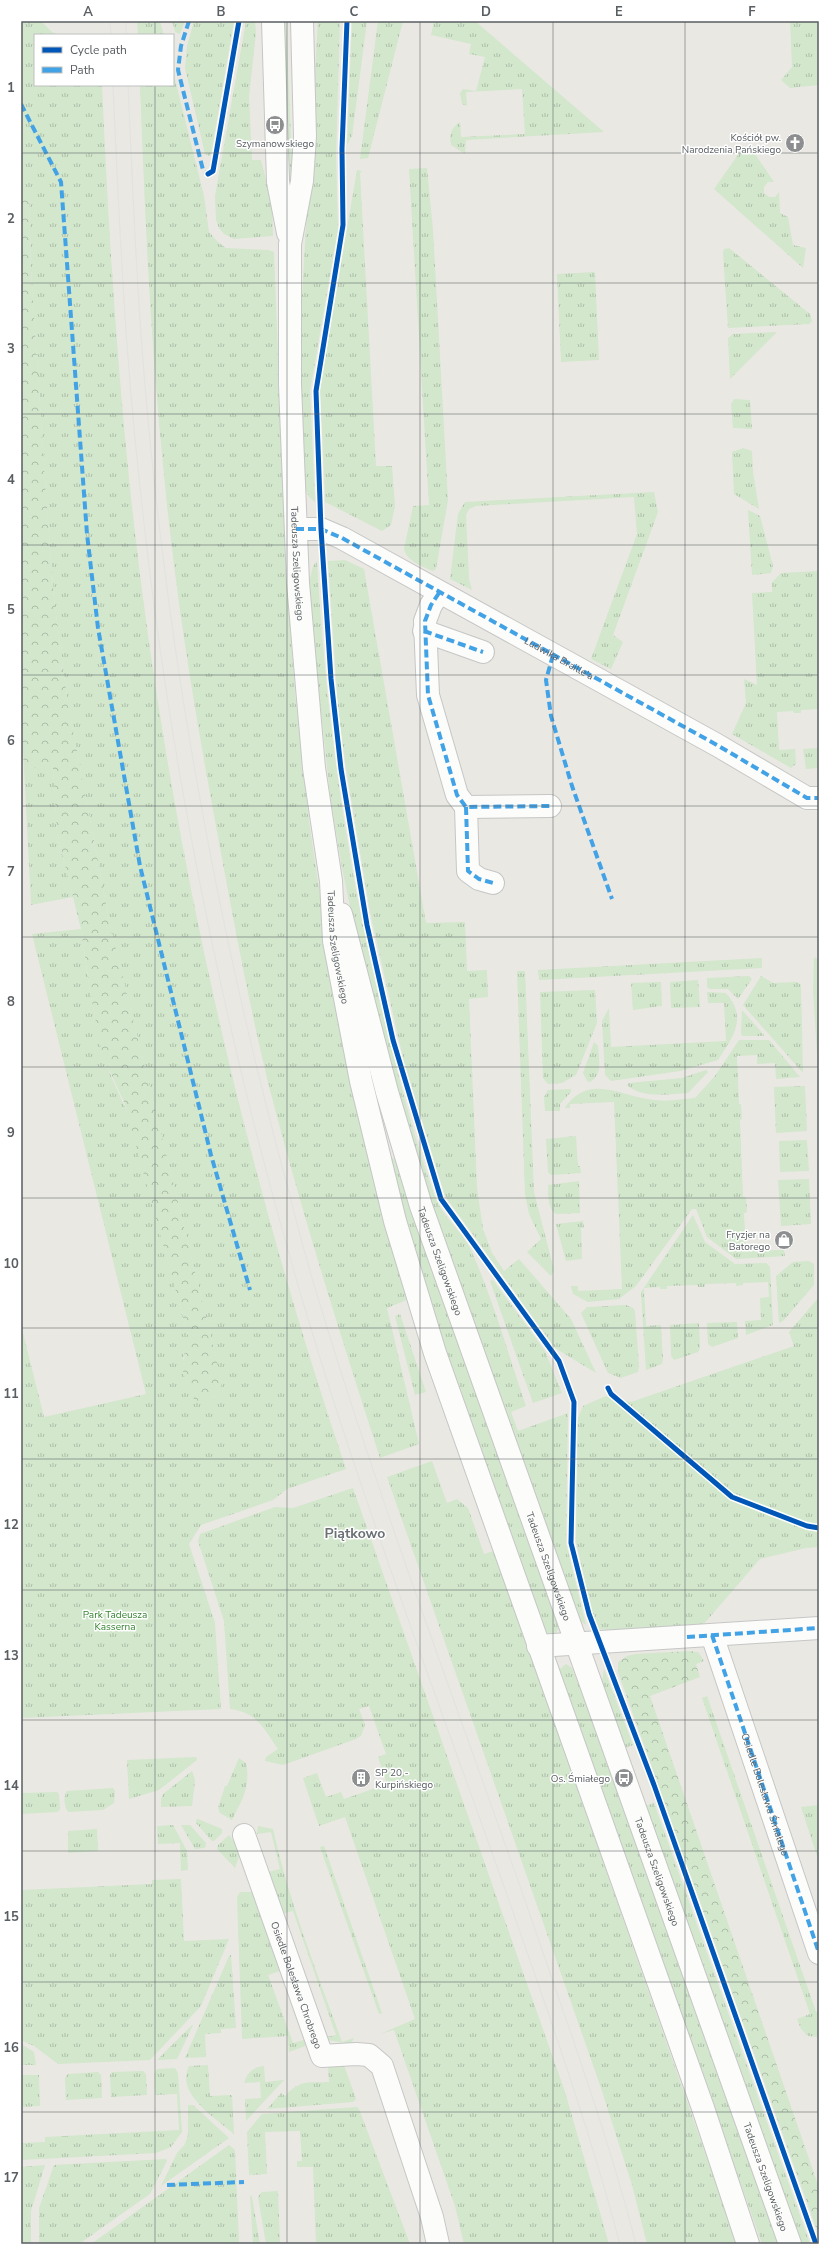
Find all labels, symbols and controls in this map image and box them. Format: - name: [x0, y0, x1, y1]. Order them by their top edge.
- text: A: [83, 3, 93, 21]
- text: B: [217, 3, 226, 21]
- text: C: [350, 3, 359, 21]
- text: D: [481, 3, 491, 21]
- text: E: [615, 3, 623, 21]
- text: F: [748, 3, 756, 21]
- legend: [34, 34, 174, 86]
- text: Cycle path: [70, 42, 127, 58]
- text: Path: [70, 62, 95, 78]
- text: 1: [7, 79, 15, 97]
- bus stop icon: Szymanowskiego: [264, 114, 286, 136]
- place label: Kościół pw. Narodzenia Pańskiego: [682, 131, 781, 157]
- church icon: Kościół pw. Narodzenia Pańskiego: [784, 132, 806, 154]
- place label: Szymanowskiego: [236, 137, 314, 151]
- text: 2: [7, 210, 15, 228]
- text: 3: [7, 340, 15, 358]
- text: 4: [7, 471, 15, 489]
- street label: Tadeusza Szeligowskiego: [287, 506, 307, 622]
- text: 5: [7, 601, 15, 619]
- street label: Ludwika Braille'a: [522, 634, 596, 684]
- text: 6: [7, 732, 15, 750]
- text: 7: [7, 863, 15, 881]
- street label: Tadeusza Szeligowskiego: [323, 890, 352, 1006]
- text: 8: [7, 993, 15, 1011]
- text: 9: [7, 1124, 15, 1142]
- street label: Tadeusza Szeligowskiego: [414, 1205, 465, 1318]
- place label: Fryzjer na Batorego: [726, 1228, 770, 1254]
- shop icon: Fryzjer na Batorego: [773, 1229, 795, 1251]
- text: 10: [3, 1255, 19, 1273]
- text: 11: [3, 1385, 19, 1403]
- street label: Tadeusza Szeligowskiego: [522, 1510, 574, 1623]
- text: 12: [3, 1516, 19, 1534]
- district label: Piątkowo: [325, 1524, 385, 1543]
- park label: Park Tadeusza Kasserna: [83, 1608, 147, 1634]
- text: 13: [3, 1647, 19, 1665]
- street label: Osiedle Bolesława Śmiałego: [737, 1731, 792, 1858]
- place label: SP 20 - Kurpińskiego: [375, 1766, 433, 1792]
- building icon: SP 20 - Kurpińskiego: [350, 1767, 372, 1789]
- bus stop icon: Os. Śmiałego: [613, 1767, 635, 1789]
- place label: Os. Śmiałego: [551, 1772, 610, 1786]
- text: 14: [3, 1777, 19, 1795]
- street label: Tadeusza Szeligowskiego: [631, 1815, 683, 1928]
- text: 15: [3, 1908, 19, 1926]
- street label: Osiedle Bolesława Chrobrego: [267, 1920, 325, 2051]
- text: 16: [3, 2039, 19, 2057]
- street label: Tadeusza Szeligowskiego: [739, 2121, 791, 2234]
- text: 17: [3, 2169, 19, 2187]

